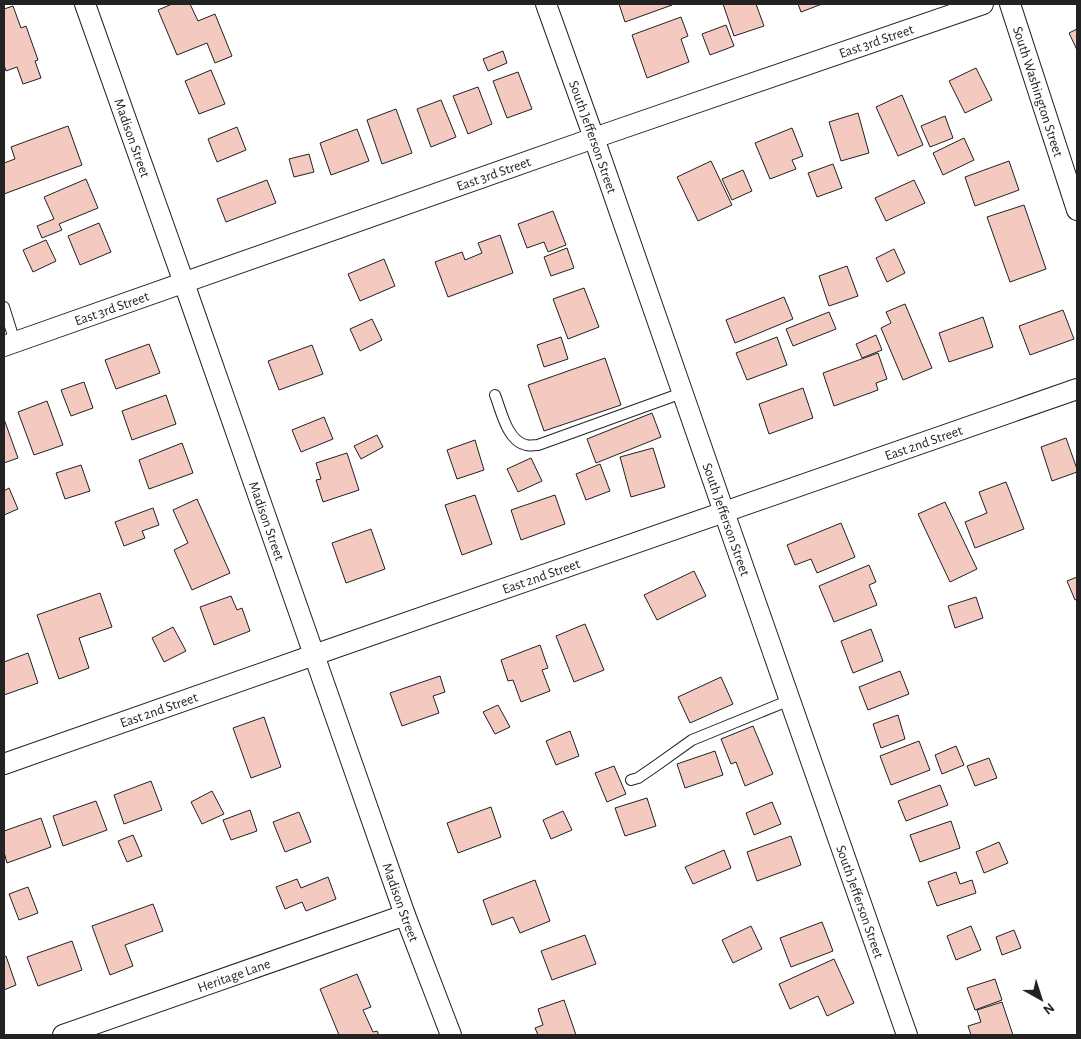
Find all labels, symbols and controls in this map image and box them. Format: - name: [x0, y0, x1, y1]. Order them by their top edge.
- street label: East 3rd Street: [837, 22, 916, 61]
- street label: South Washington Street: [1010, 25, 1065, 159]
- street label: South Jefferson Street: [566, 79, 619, 196]
- street label: Madison Street: [111, 97, 152, 180]
- street label: East 3rd Street: [455, 155, 533, 194]
- street label: East 3rd Street: [73, 289, 151, 329]
- street label: East 2nd Street: [883, 423, 965, 463]
- street label: South Jefferson Street: [699, 461, 752, 578]
- street label: Madison Street: [246, 480, 287, 563]
- street label: East 2nd Street: [501, 557, 582, 597]
- street label: East 2nd Street: [118, 690, 200, 731]
- street label: South Jefferson Street: [833, 844, 886, 961]
- street label: Madison Street: [379, 861, 421, 944]
- street label: Heritage Lane: [196, 957, 272, 995]
- north arrow: [1016, 974, 1066, 1024]
- text: N: [1040, 1000, 1057, 1017]

